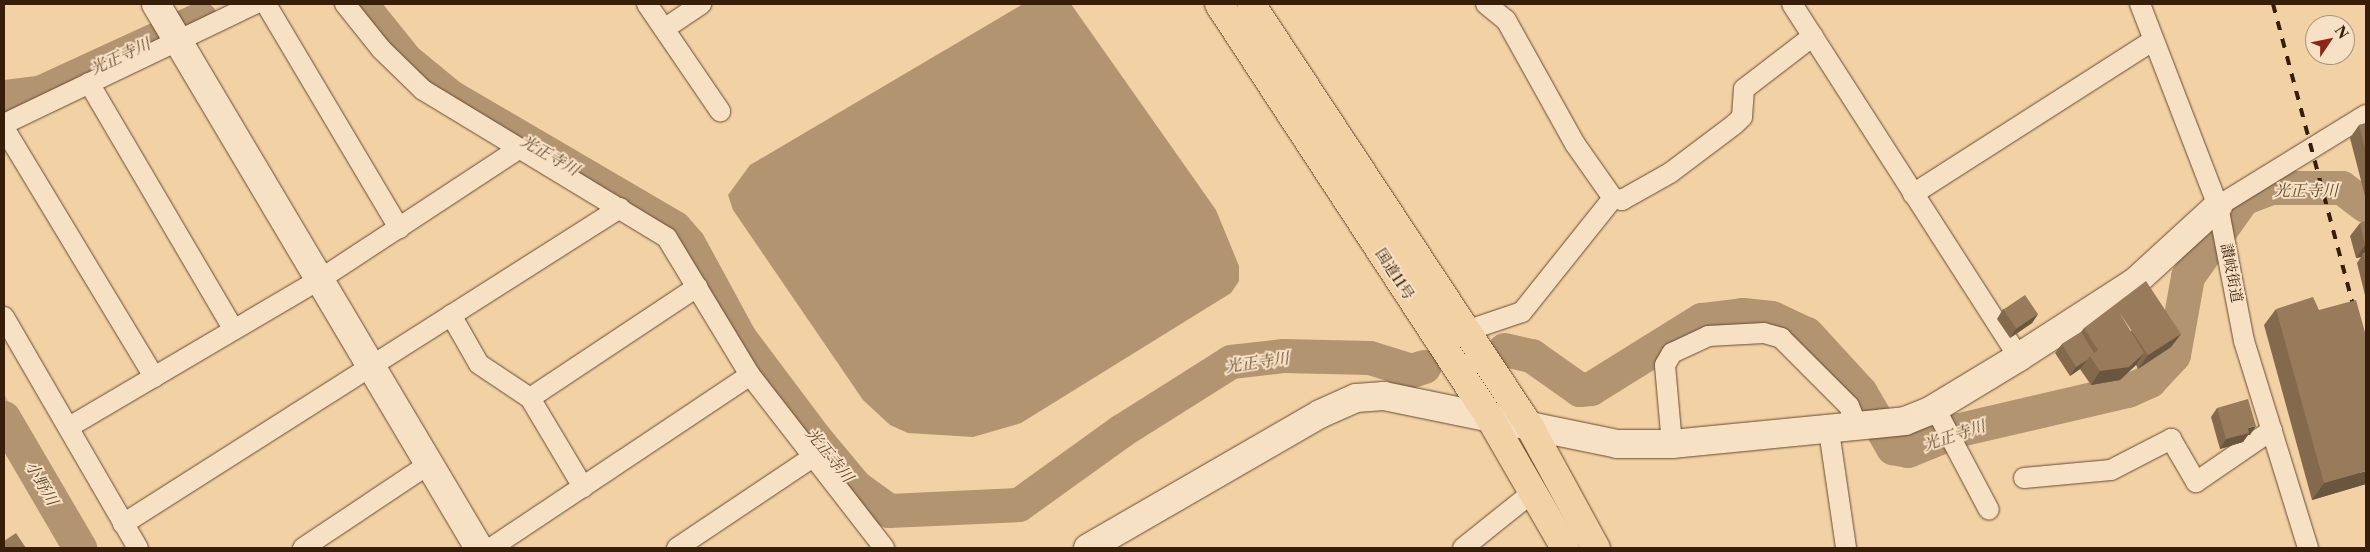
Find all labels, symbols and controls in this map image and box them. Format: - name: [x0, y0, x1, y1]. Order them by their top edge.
- north arrow: [2305, 15, 2355, 65]
- text: N: [2331, 22, 2352, 42]
- water label: 光正寺川: [87, 34, 153, 78]
- water label: 光正寺川: [517, 131, 583, 179]
- water label: 光正寺川: [2274, 180, 2338, 200]
- street label: 讃岐街道: [2217, 242, 2247, 304]
- street label: 国道11号: [1372, 245, 1418, 303]
- water label: 光正寺川: [1224, 348, 1290, 376]
- water label: 光正寺川: [1921, 416, 1987, 454]
- water label: 光正寺川: [802, 424, 858, 486]
- water label: 小野川: [22, 457, 62, 509]

